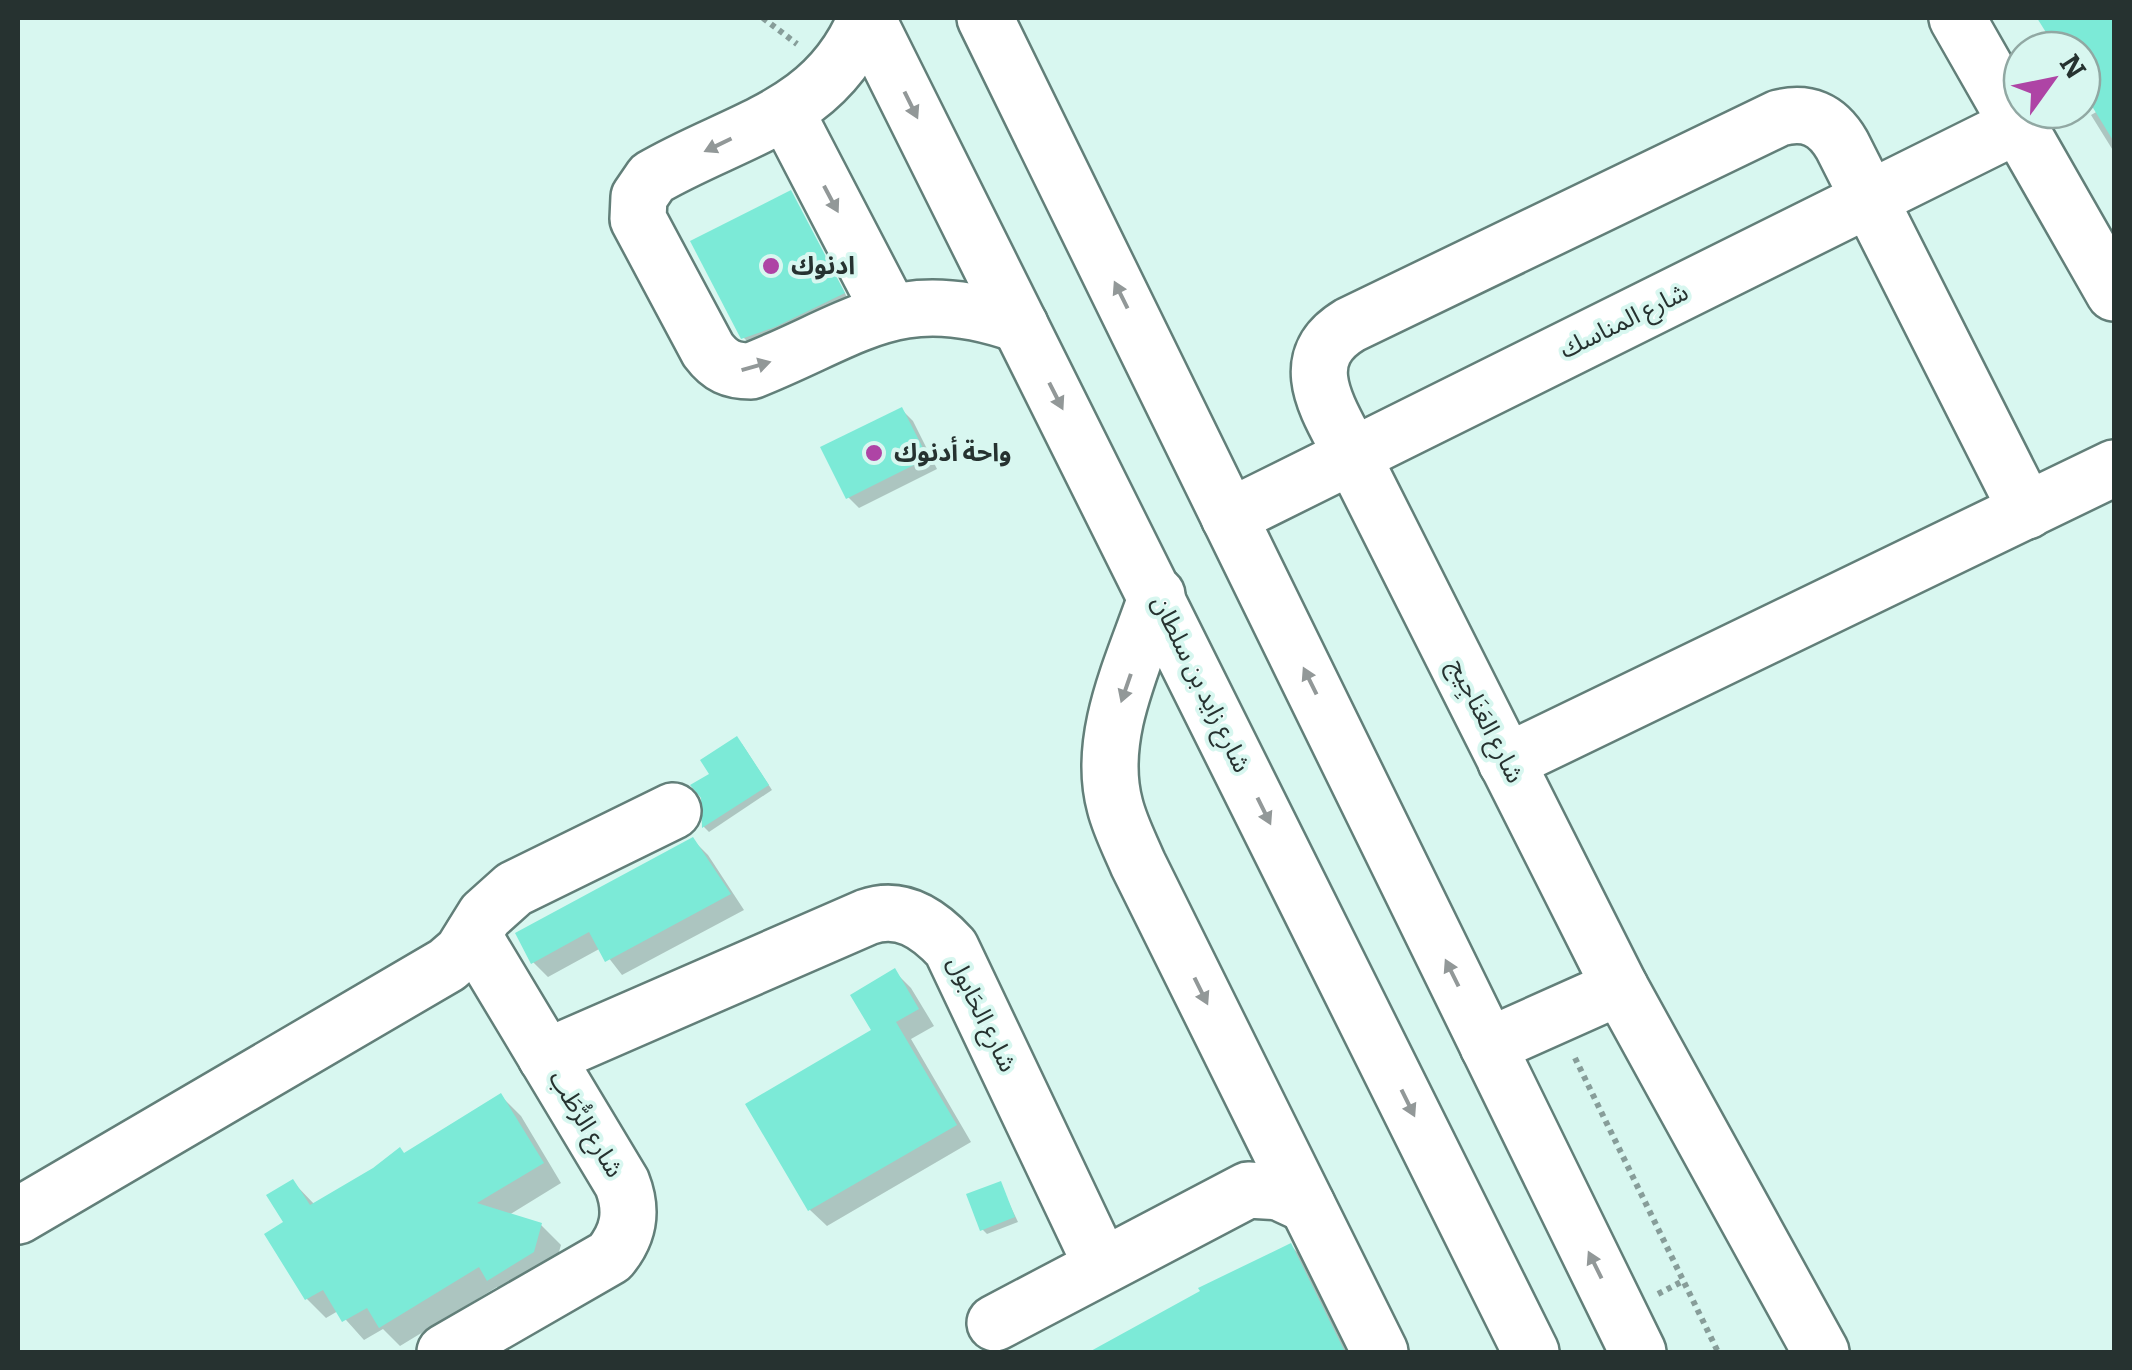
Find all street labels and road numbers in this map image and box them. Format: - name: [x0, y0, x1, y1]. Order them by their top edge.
- street label: شارع المناسك: [1555, 277, 1694, 368]
- street label: شارع زايد بن سلطان: [1142, 591, 1257, 779]
- street label: شارع العَنَاجِيج: [1439, 654, 1530, 789]
- street label: شارع الحَابول: [938, 951, 1023, 1078]
- street label: شارع الرُّطَب: [540, 1064, 631, 1185]

